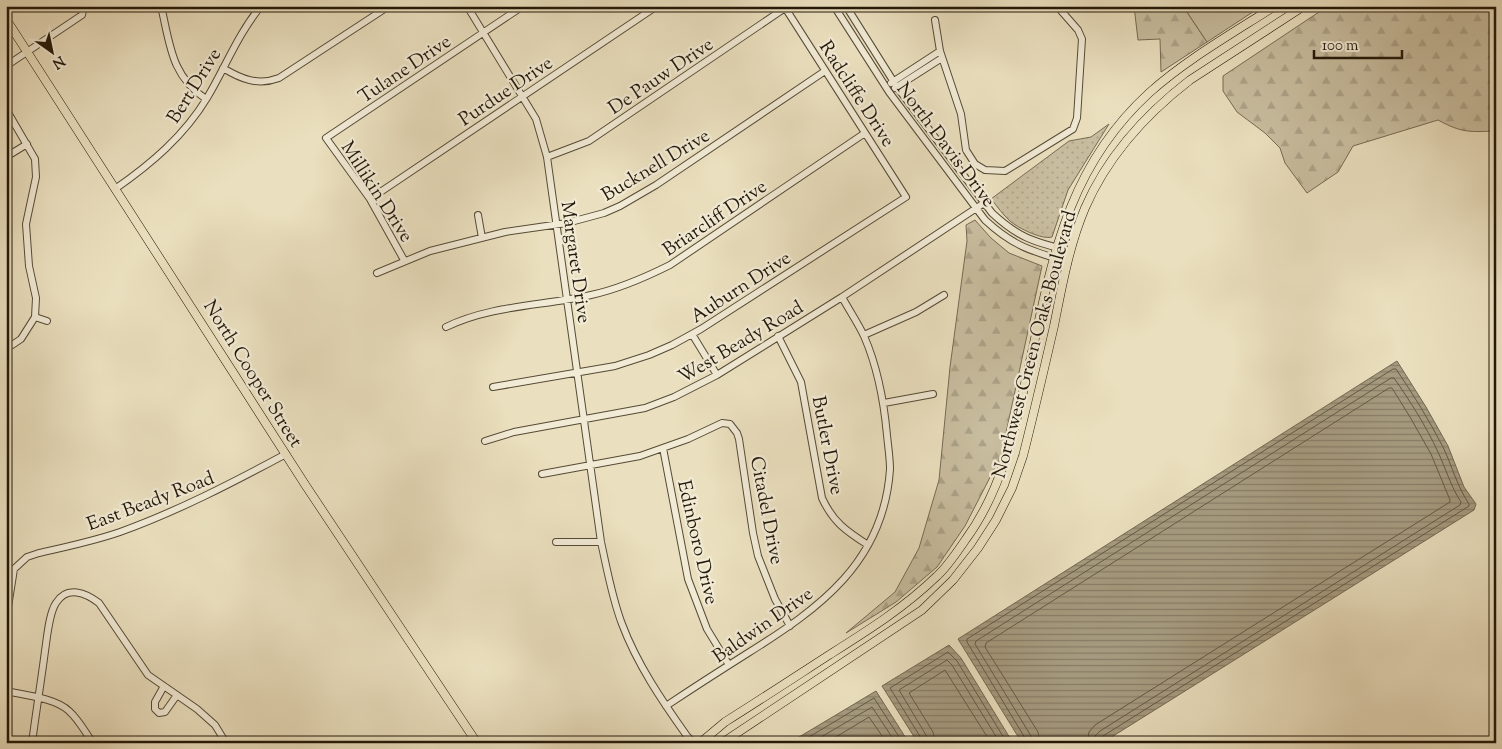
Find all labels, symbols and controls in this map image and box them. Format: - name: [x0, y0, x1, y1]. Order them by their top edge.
- north arrow: [28, 28, 78, 78]
- scale bar: [1314, 28, 1402, 60]
- street label: Tulane Drive: [354, 29, 457, 111]
- street label: De Pauw Drive: [603, 32, 720, 122]
- street label: Radcliffe Drive: [811, 36, 900, 153]
- text: 100 m: [1322, 36, 1359, 57]
- street label: Bert Drive: [161, 43, 229, 129]
- text: N: [48, 50, 68, 73]
- street label: Purdue Drive: [454, 50, 559, 134]
- street label: North Davis Drive: [889, 77, 1001, 214]
- street label: Bucknell Drive: [597, 123, 716, 209]
- street label: Millikin Drive: [333, 137, 419, 248]
- street label: Briarcliff Drive: [658, 174, 773, 264]
- street label: Margaret Drive: [553, 200, 596, 325]
- street label: Northwest Green Oaks Boulevard: [987, 208, 1084, 482]
- street label: Auburn Drive: [686, 245, 797, 331]
- street label: North Cooper Street: [196, 295, 308, 454]
- street label: West Beady Road: [673, 295, 809, 391]
- street label: Butler Drive: [804, 394, 849, 497]
- street label: Citadel Drive: [742, 454, 789, 567]
- street label: East Beady Road: [83, 466, 219, 539]
- street label: Edinboro Drive: [669, 478, 724, 607]
- street label: Baldwin Drive: [708, 581, 819, 671]

